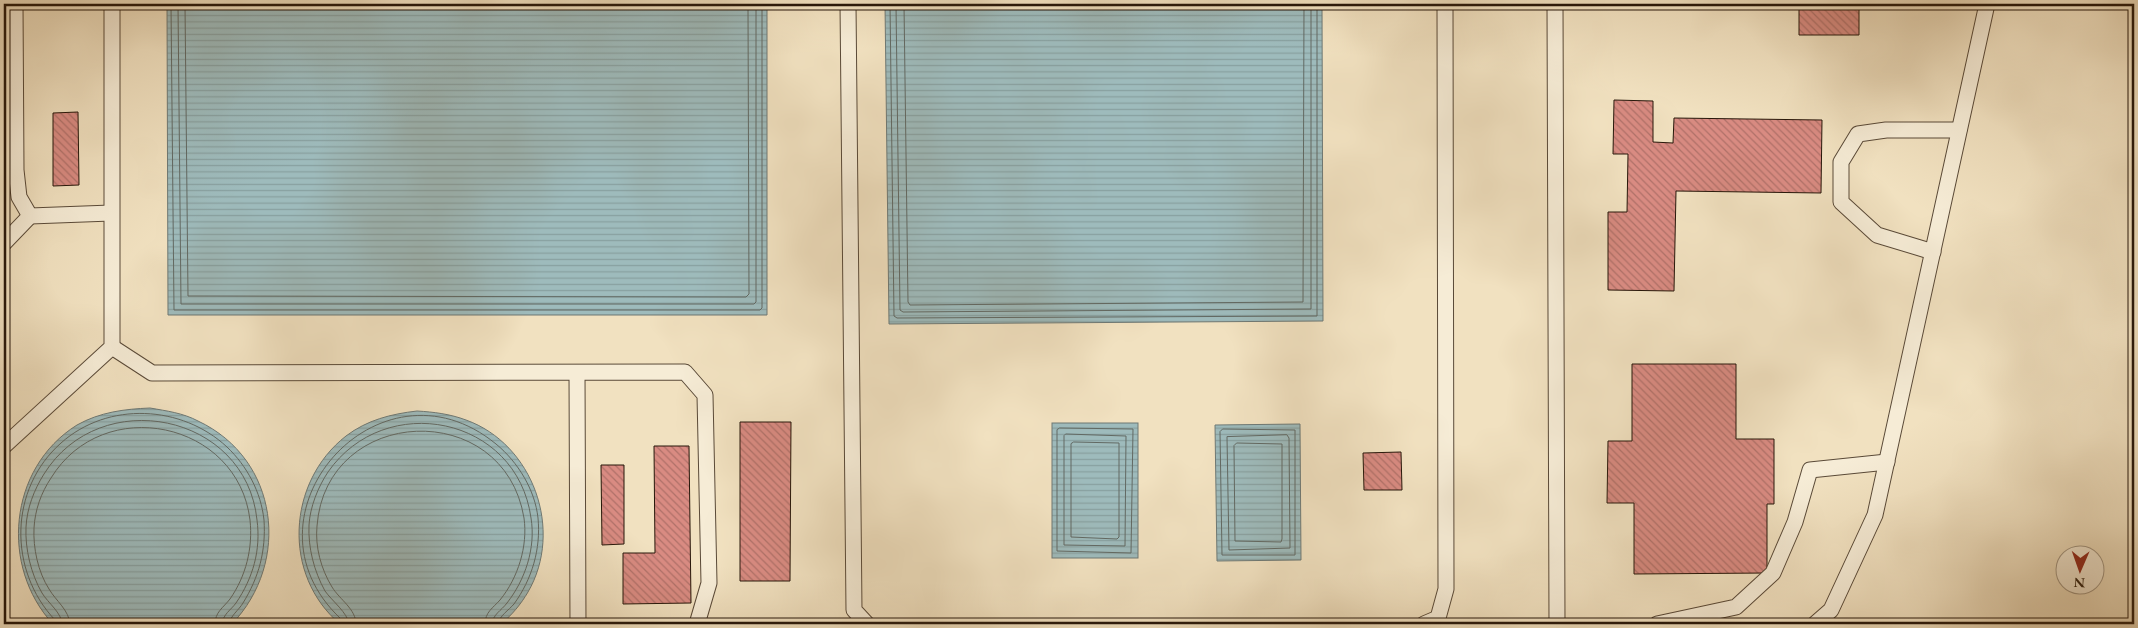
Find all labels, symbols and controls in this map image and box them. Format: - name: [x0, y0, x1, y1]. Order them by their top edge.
- north arrow: [2056, 546, 2106, 596]
- text: N: [2073, 574, 2086, 592]

